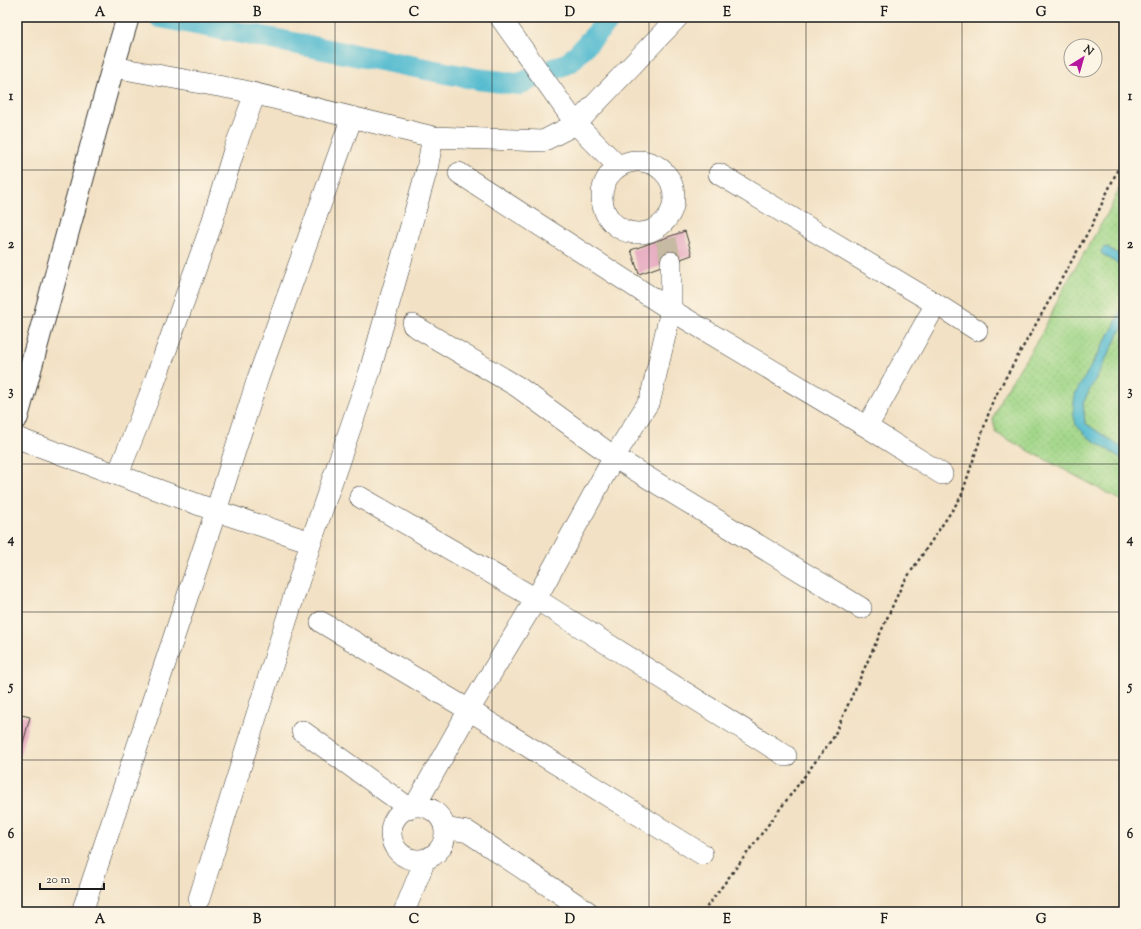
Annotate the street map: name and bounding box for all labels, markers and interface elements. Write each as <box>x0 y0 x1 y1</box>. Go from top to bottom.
text: A <box>95 4 106 22</box>
text: B <box>253 4 262 22</box>
text: C <box>409 4 419 22</box>
text: D <box>565 4 575 22</box>
text: E <box>723 4 731 22</box>
text: F <box>880 4 888 22</box>
text: G <box>1036 4 1047 22</box>
north arrow <box>1063 38 1103 78</box>
text: N <box>1079 41 1097 60</box>
text: 1 <box>9 88 14 106</box>
text: 1 <box>1128 88 1133 106</box>
text: 2 <box>8 236 15 254</box>
text: 2 <box>1127 236 1134 254</box>
text: 3 <box>8 383 14 401</box>
text: 3 <box>1127 383 1133 401</box>
text: 4 <box>7 531 15 549</box>
text: 4 <box>1126 531 1134 549</box>
text: 5 <box>8 678 14 696</box>
text: 5 <box>1127 678 1133 696</box>
text: 6 <box>8 826 15 844</box>
text: 6 <box>1127 826 1134 844</box>
scale bar <box>40 865 104 891</box>
text: 20 m <box>46 871 71 889</box>
text: A <box>95 911 106 929</box>
text: B <box>253 911 262 929</box>
text: C <box>409 911 419 929</box>
text: D <box>565 911 575 929</box>
text: E <box>723 911 731 929</box>
text: F <box>880 911 888 929</box>
text: G <box>1036 911 1047 929</box>

